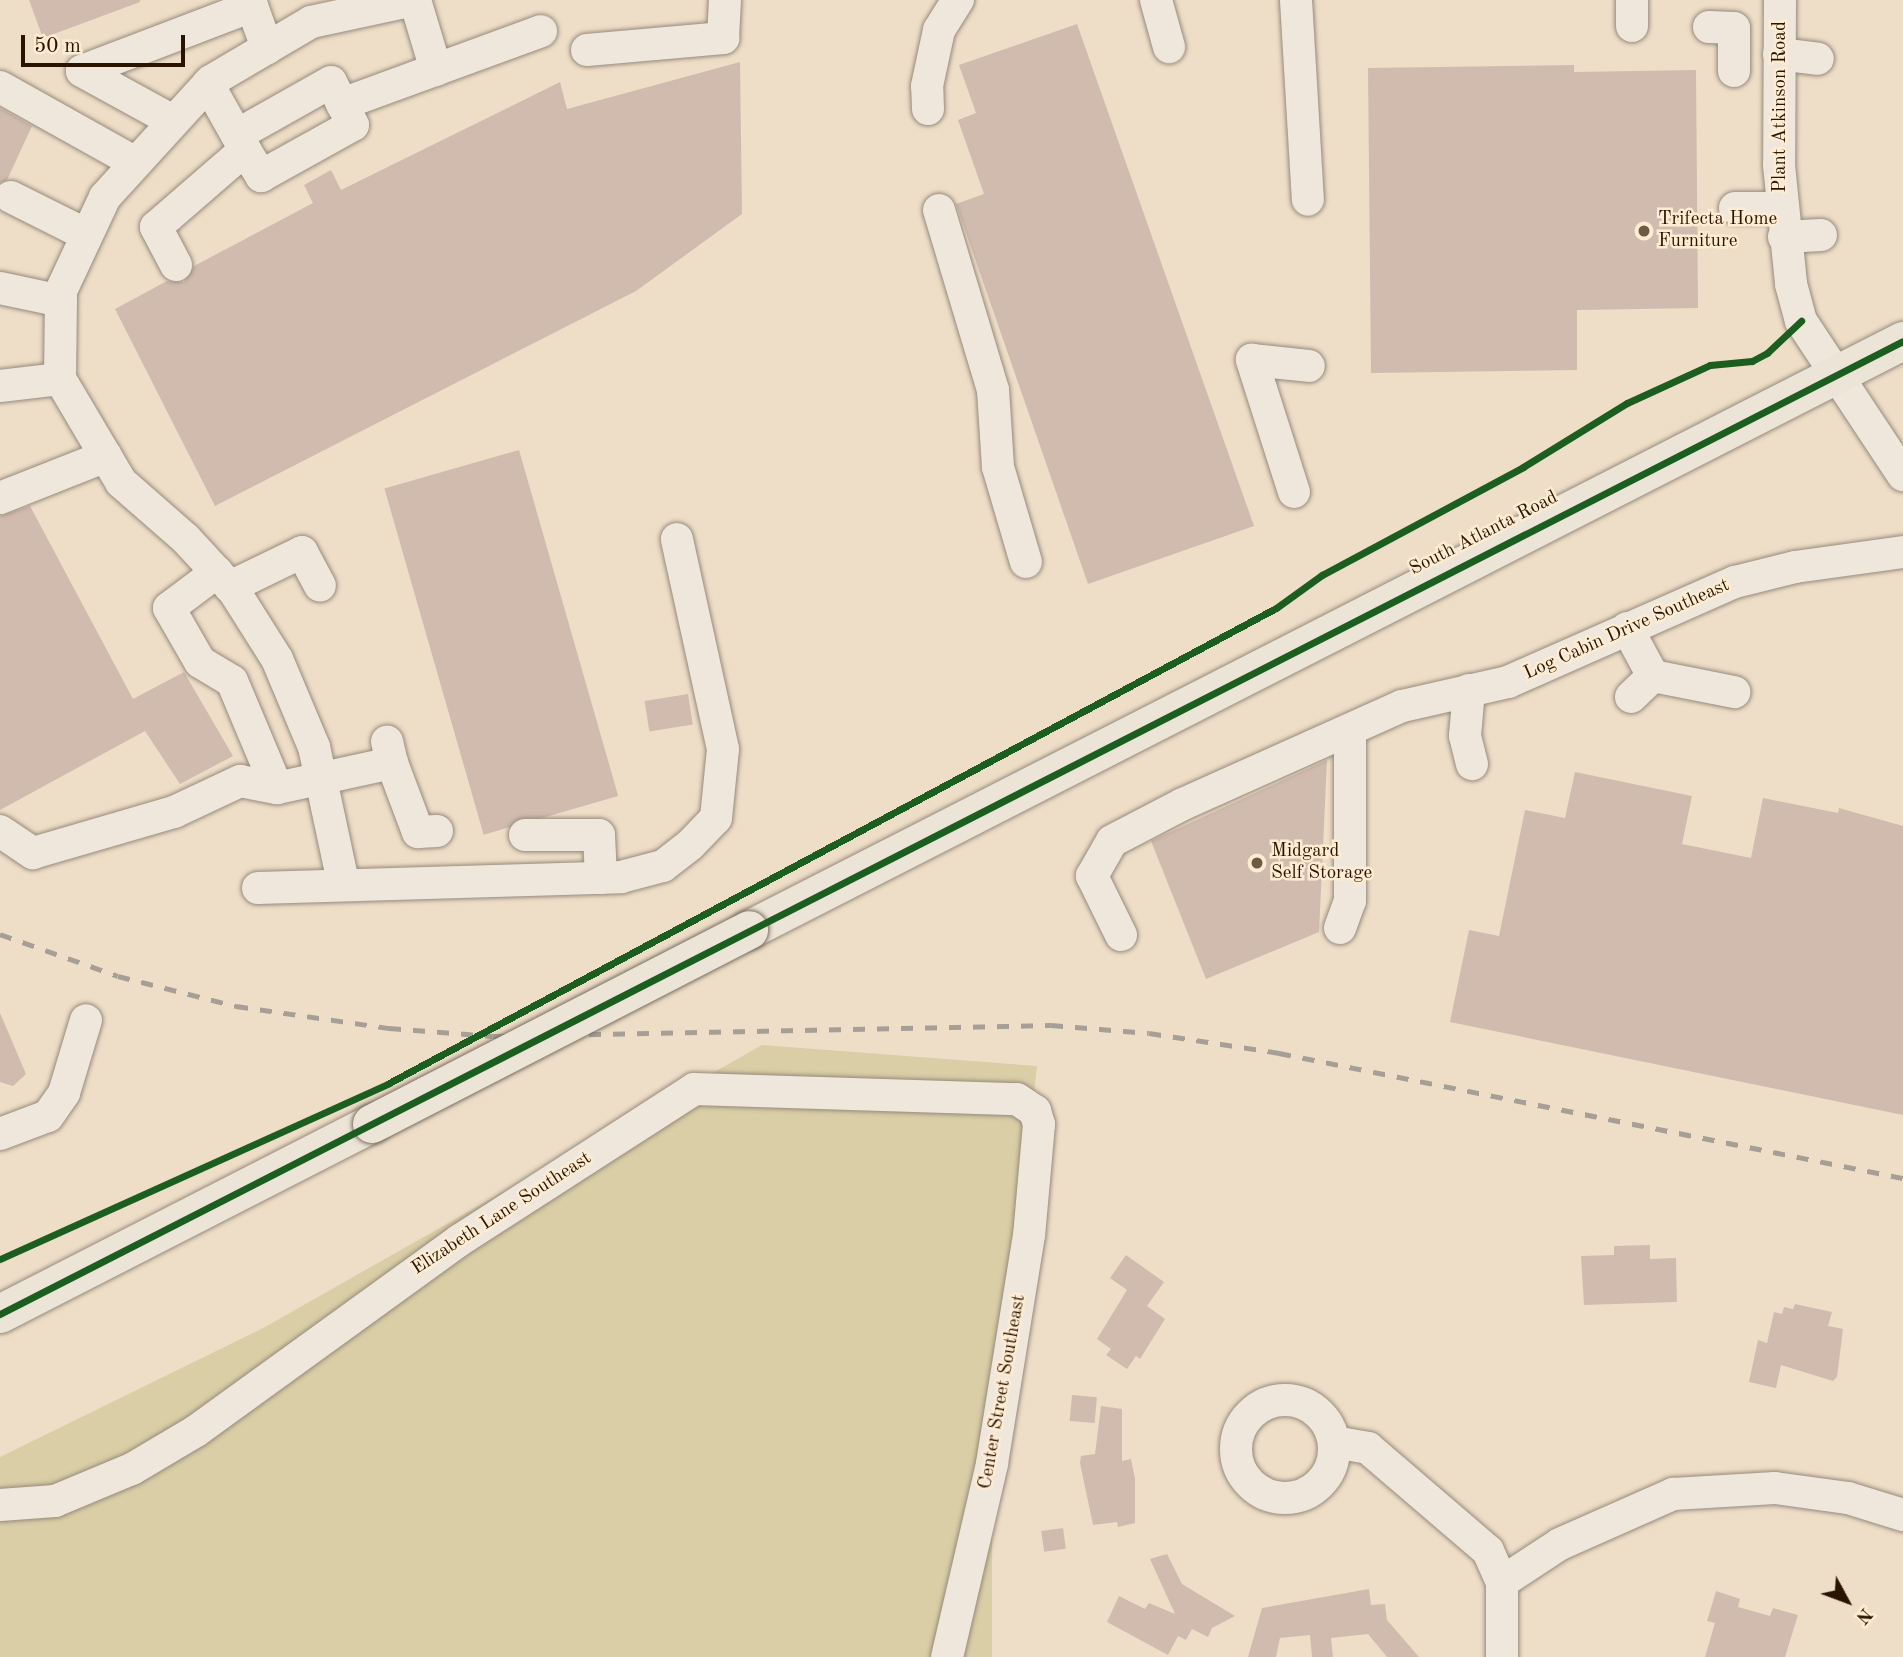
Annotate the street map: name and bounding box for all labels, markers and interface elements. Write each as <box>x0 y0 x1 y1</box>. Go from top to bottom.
scale bar <box>24 21 189 65</box>
street label: Plant Atkinson Road <box>1770 21 1792 193</box>
text: 50 m <box>34 36 81 57</box>
place label: Trifecta Home Furniture <box>1658 209 1777 253</box>
marker: Trifecta Home Furniture <box>1636 223 1652 239</box>
street label: South Atlanta Road <box>1406 487 1562 581</box>
street label: Log Cabin Drive Southeast <box>1521 574 1733 686</box>
place label: Midgard Self Storage <box>1271 841 1372 885</box>
marker: Midgard Self Storage <box>1249 855 1265 871</box>
street label: Elizabeth Lane Southeast <box>408 1147 596 1281</box>
street label: Center Street Southeast <box>975 1293 1031 1491</box>
north arrow <box>1812 1566 1882 1636</box>
text: N <box>1851 1603 1875 1627</box>

